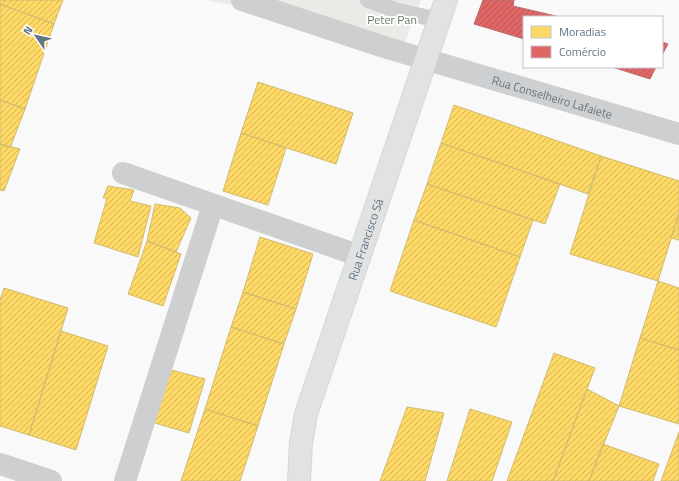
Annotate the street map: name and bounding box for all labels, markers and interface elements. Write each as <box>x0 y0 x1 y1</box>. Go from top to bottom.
park label: Peter Pan <box>367 10 417 29</box>
north arrow <box>16 16 56 56</box>
legend <box>523 16 663 68</box>
text: Moradias <box>559 22 607 41</box>
text: N <box>19 23 36 38</box>
text: Comércio <box>559 42 606 61</box>
street label: Rua Conselheiro Lafaiete <box>490 70 615 123</box>
street label: Rua Francisco Sá <box>342 196 388 283</box>

